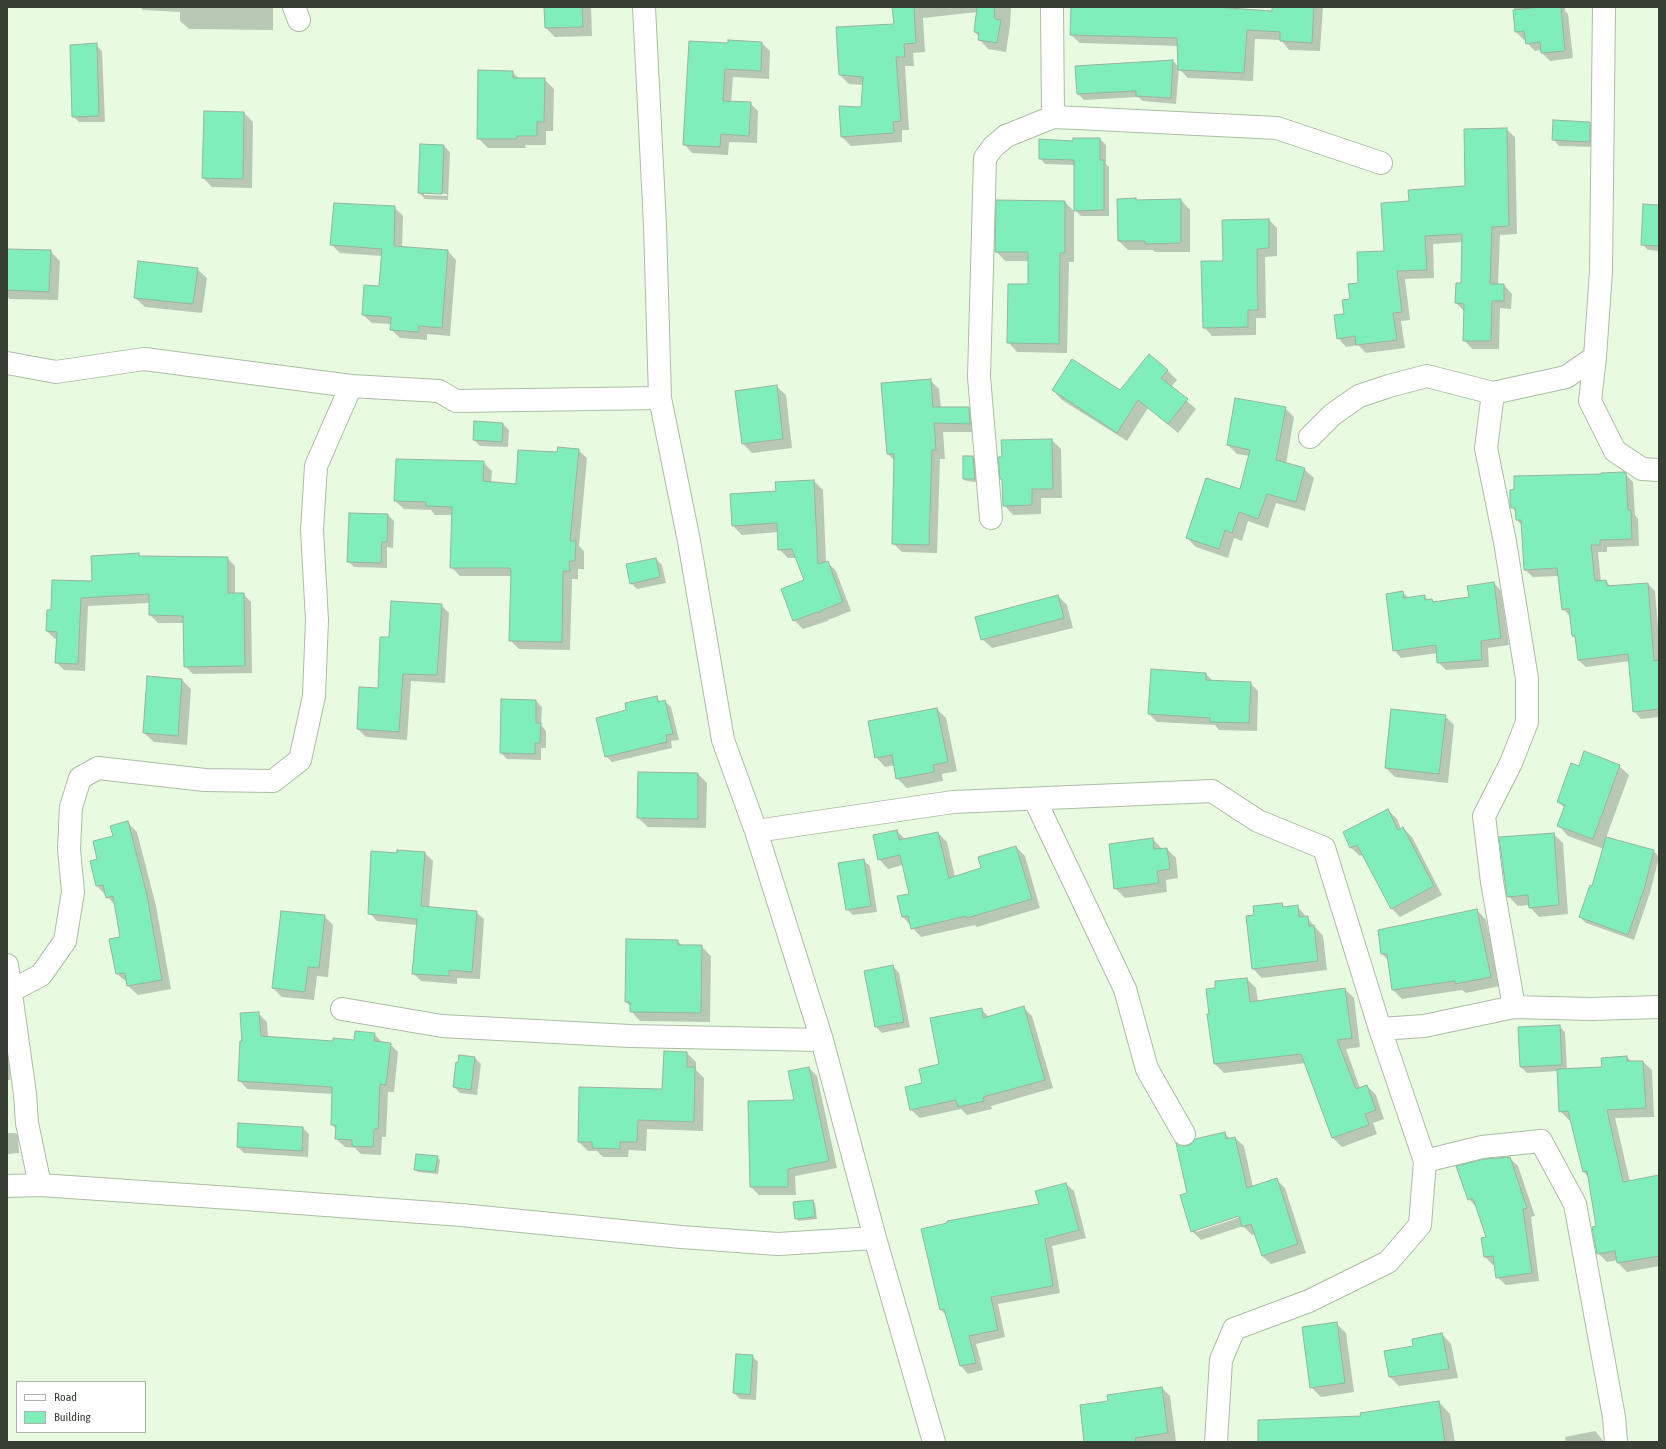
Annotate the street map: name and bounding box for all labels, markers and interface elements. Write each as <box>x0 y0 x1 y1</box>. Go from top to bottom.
legend <box>16 1381 146 1433</box>
text: Road <box>54 1390 77 1404</box>
text: Building <box>54 1410 91 1424</box>

